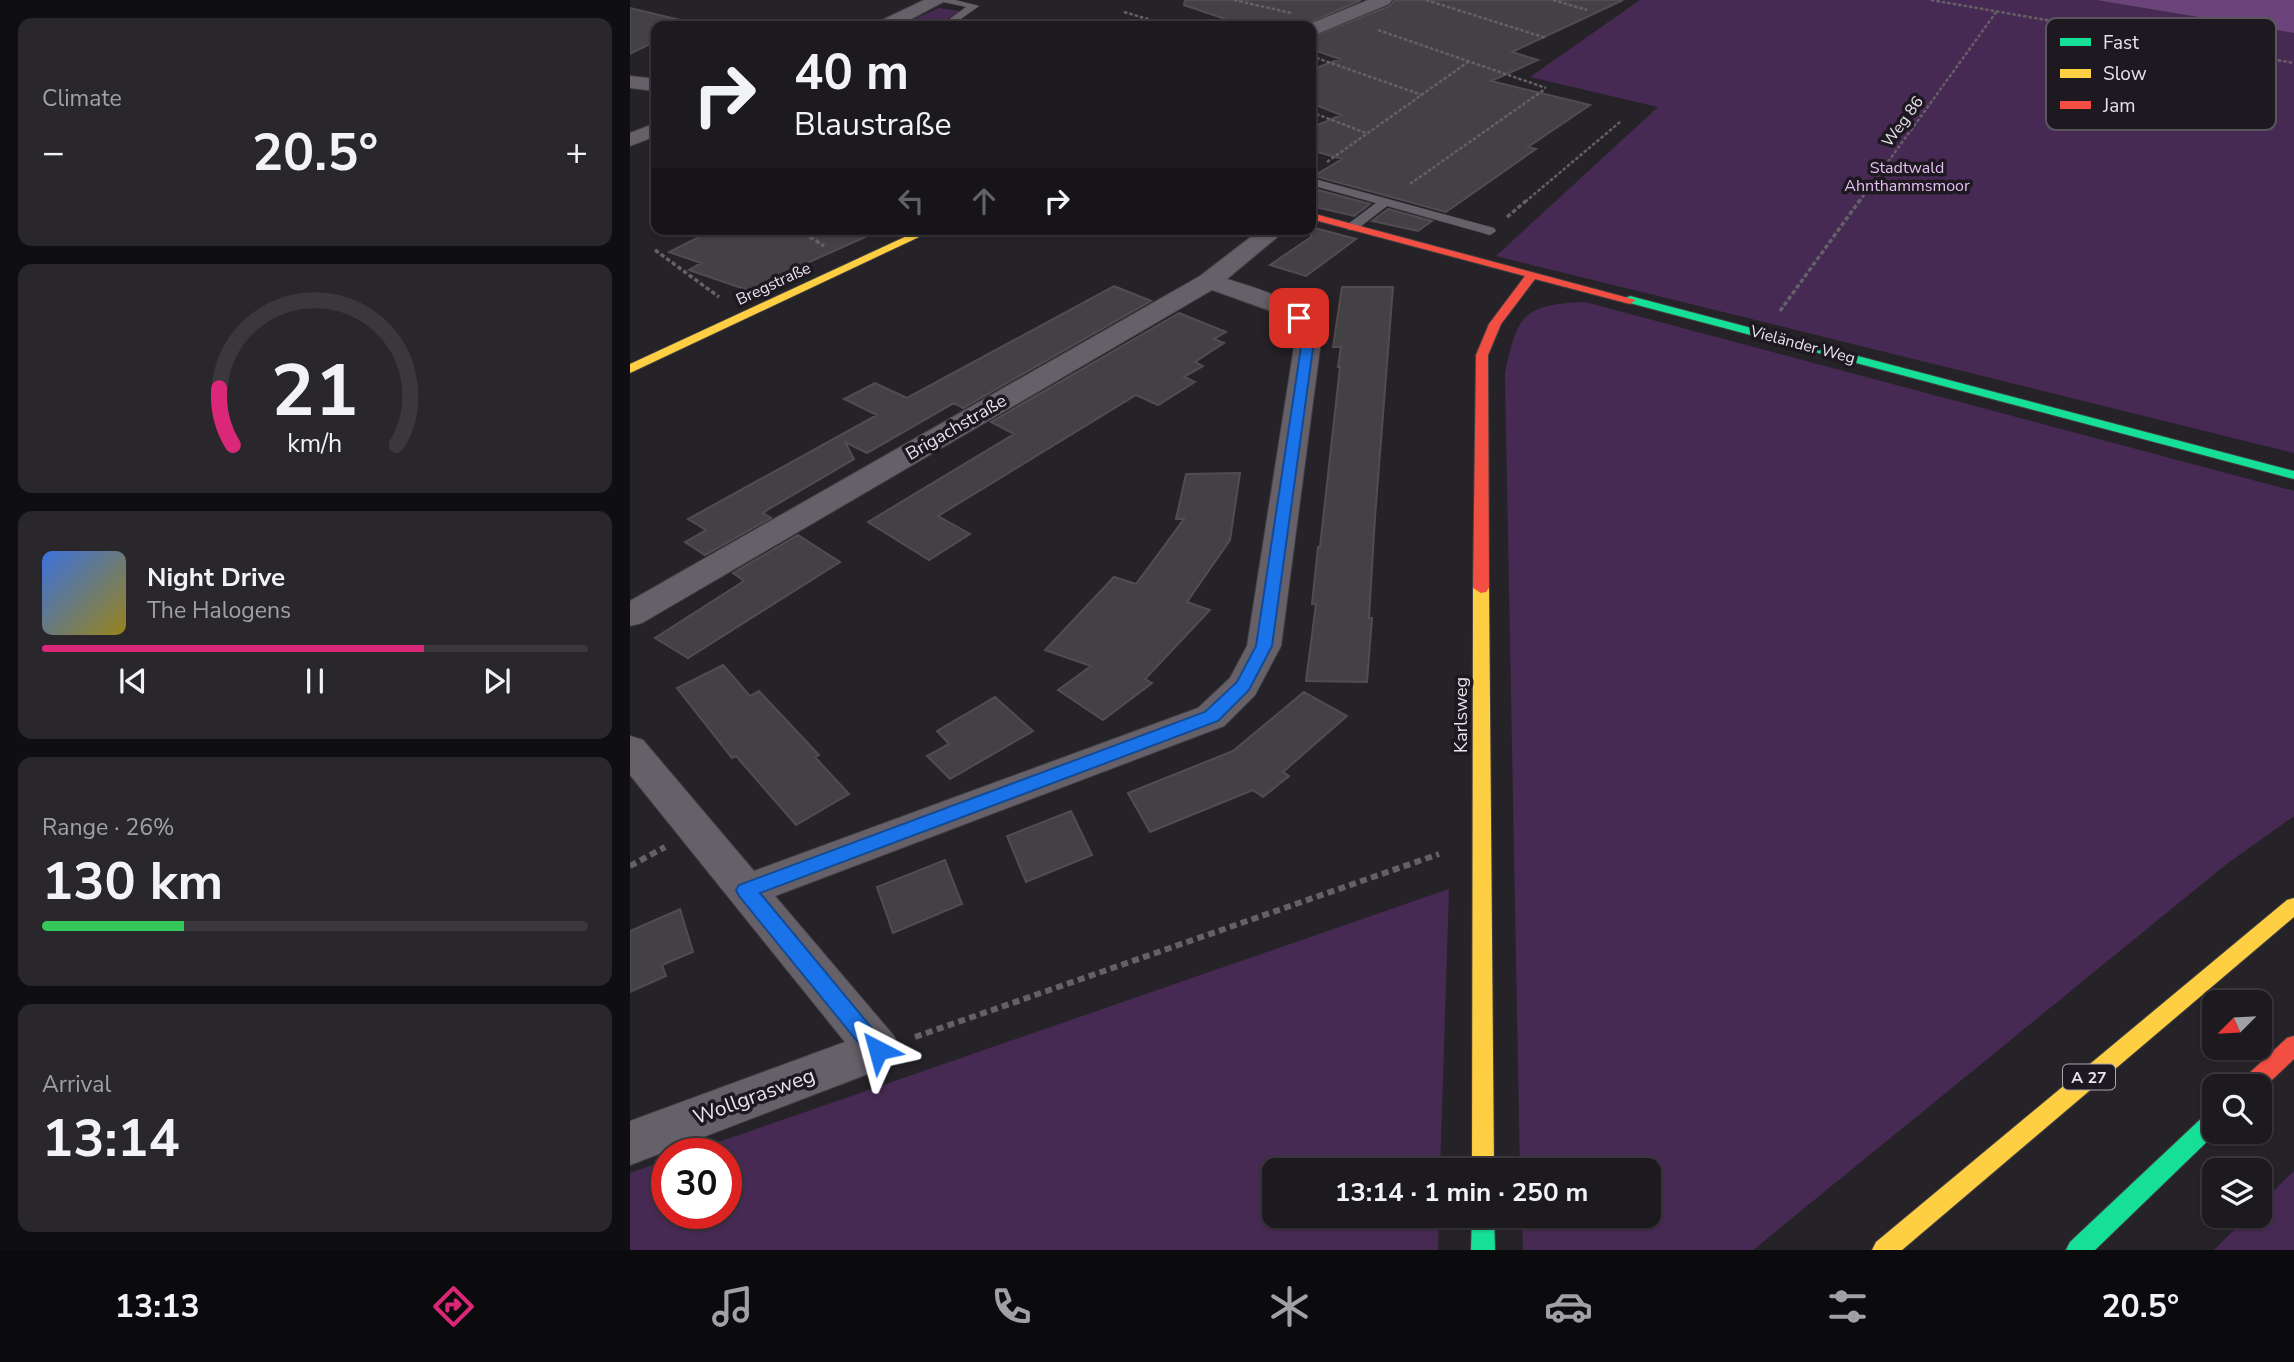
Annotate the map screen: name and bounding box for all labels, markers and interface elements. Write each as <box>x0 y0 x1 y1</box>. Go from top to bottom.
legend <box>2046 18 2276 130</box>
text: Fast <box>2103 30 2139 56</box>
text: 40 m <box>794 39 909 106</box>
icon: right <box>679 49 770 140</box>
text: Slow <box>2103 61 2147 87</box>
text: Climate <box>42 83 122 114</box>
street label: Weg 86 <box>1877 92 1929 151</box>
text: Jam <box>2102 93 2136 119</box>
text: Blaustraße <box>794 103 951 146</box>
text: 20.5° <box>252 117 378 188</box>
text: − <box>42 127 65 178</box>
text: + <box>565 127 588 178</box>
park label: Stadtwald Ahnthammsmoor <box>1844 157 1970 197</box>
icon: left <box>892 182 930 220</box>
icon: ahead <box>965 182 1003 220</box>
icon: right <box>1038 182 1076 220</box>
street label: Bregstraße <box>733 257 814 311</box>
pin <box>1269 288 1329 348</box>
icon: arrive <box>1280 299 1318 337</box>
street label: Vieländer Weg <box>1747 320 1858 370</box>
text: 21 <box>271 341 359 441</box>
street label: Brigachstraße <box>901 388 1011 466</box>
text: km/h <box>287 426 343 460</box>
text: Night Drive <box>147 560 285 595</box>
text: The Halogens <box>147 595 291 626</box>
icon: previous <box>114 662 152 700</box>
icon: pause <box>296 662 334 700</box>
icon: next <box>478 662 516 700</box>
street label: Karlsweg <box>1449 677 1473 753</box>
text: Range · 26% <box>42 812 174 843</box>
text: 130 km <box>42 846 223 917</box>
north arrow <box>2202 990 2272 1060</box>
map controls <box>2202 990 2272 1228</box>
position arrow <box>841 1013 915 1087</box>
street label: Wollgrasweg <box>689 1061 819 1131</box>
road number: A 27 <box>2063 1064 2115 1090</box>
text: Arrival <box>42 1069 111 1100</box>
button: search <box>2202 1074 2272 1144</box>
text: 13:14 <box>42 1103 180 1174</box>
speed limit sign: 30 <box>651 1138 742 1229</box>
button: layers <box>2202 1158 2272 1228</box>
text: 13:14 · 1 min · 250 m <box>1335 1175 1588 1210</box>
icon: directions <box>429 1282 478 1331</box>
icon: music <box>708 1282 757 1331</box>
icon: phone <box>987 1282 1036 1331</box>
icon: climate <box>1265 1282 1314 1331</box>
icon: car <box>1544 1282 1593 1331</box>
icon: filters <box>1823 1282 1872 1331</box>
text: 13:13 <box>115 1285 200 1328</box>
text: 20.5° <box>2101 1285 2179 1328</box>

